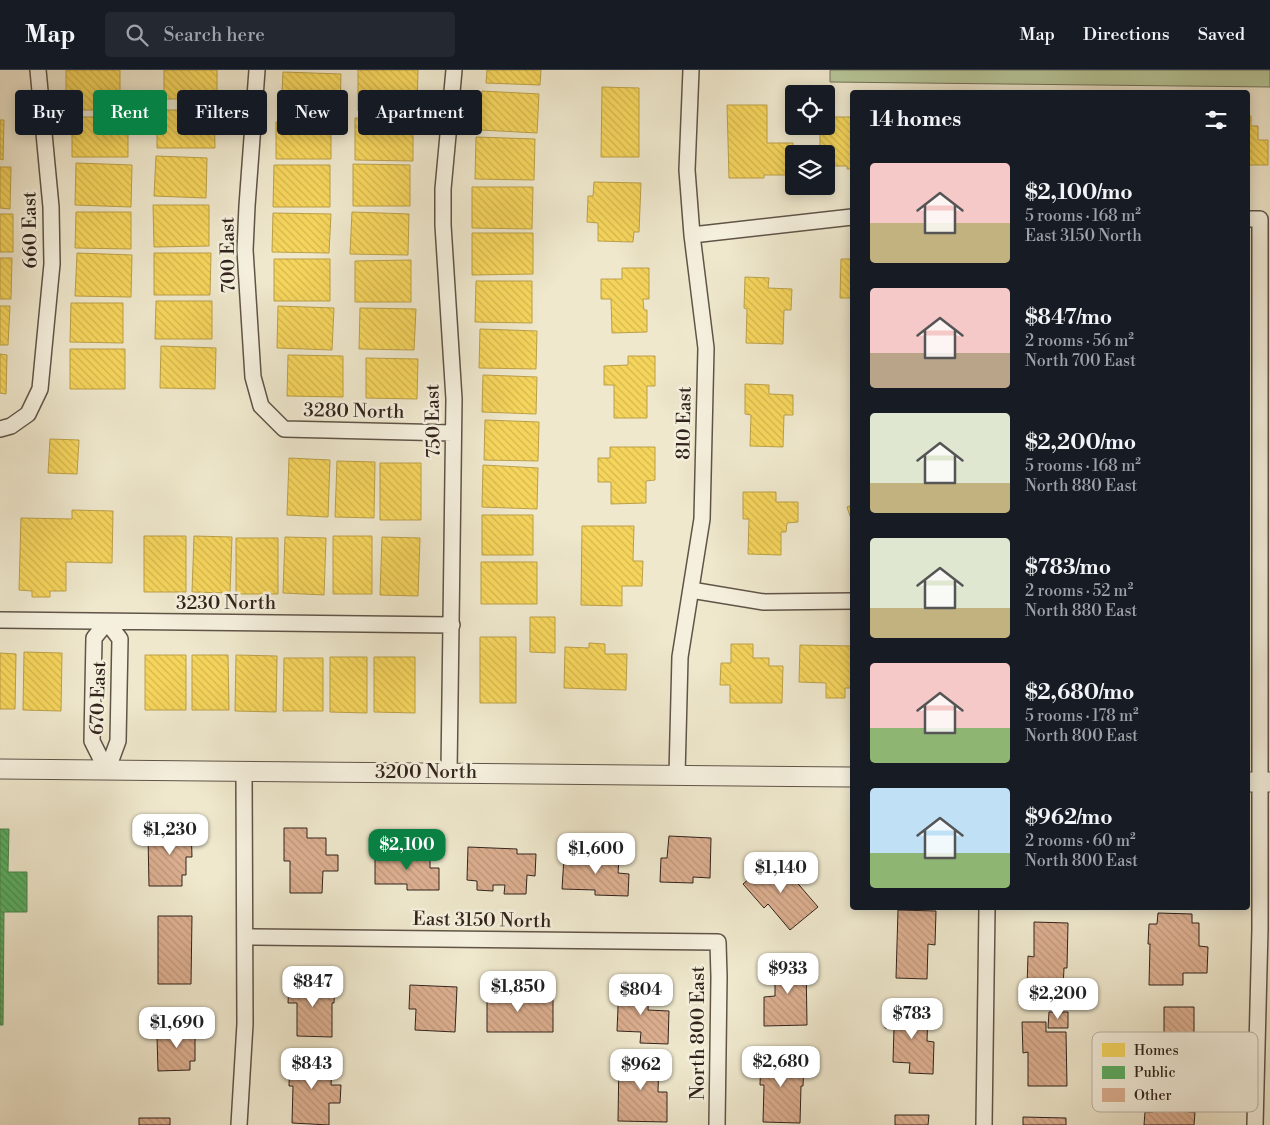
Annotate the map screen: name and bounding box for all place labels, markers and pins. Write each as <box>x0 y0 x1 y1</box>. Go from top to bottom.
pin: $1,230 <box>129 814 211 856</box>
pin: $2,100 <box>366 828 448 871</box>
pin: $1,600 <box>555 832 637 875</box>
pin: $1,140 <box>740 852 822 894</box>
pin: $933 <box>758 952 818 995</box>
pin: $847 <box>283 966 343 1008</box>
pin: $1,850 <box>477 970 559 1013</box>
pin: $804 <box>611 974 671 1016</box>
pin: $2,200 <box>1017 978 1099 1020</box>
pin: $783 <box>882 998 942 1040</box>
pin: $1,690 <box>136 1006 218 1049</box>
pin: $2,680 <box>740 1046 822 1088</box>
pin: $843 <box>282 1048 342 1090</box>
pin: $962 <box>611 1048 671 1091</box>

